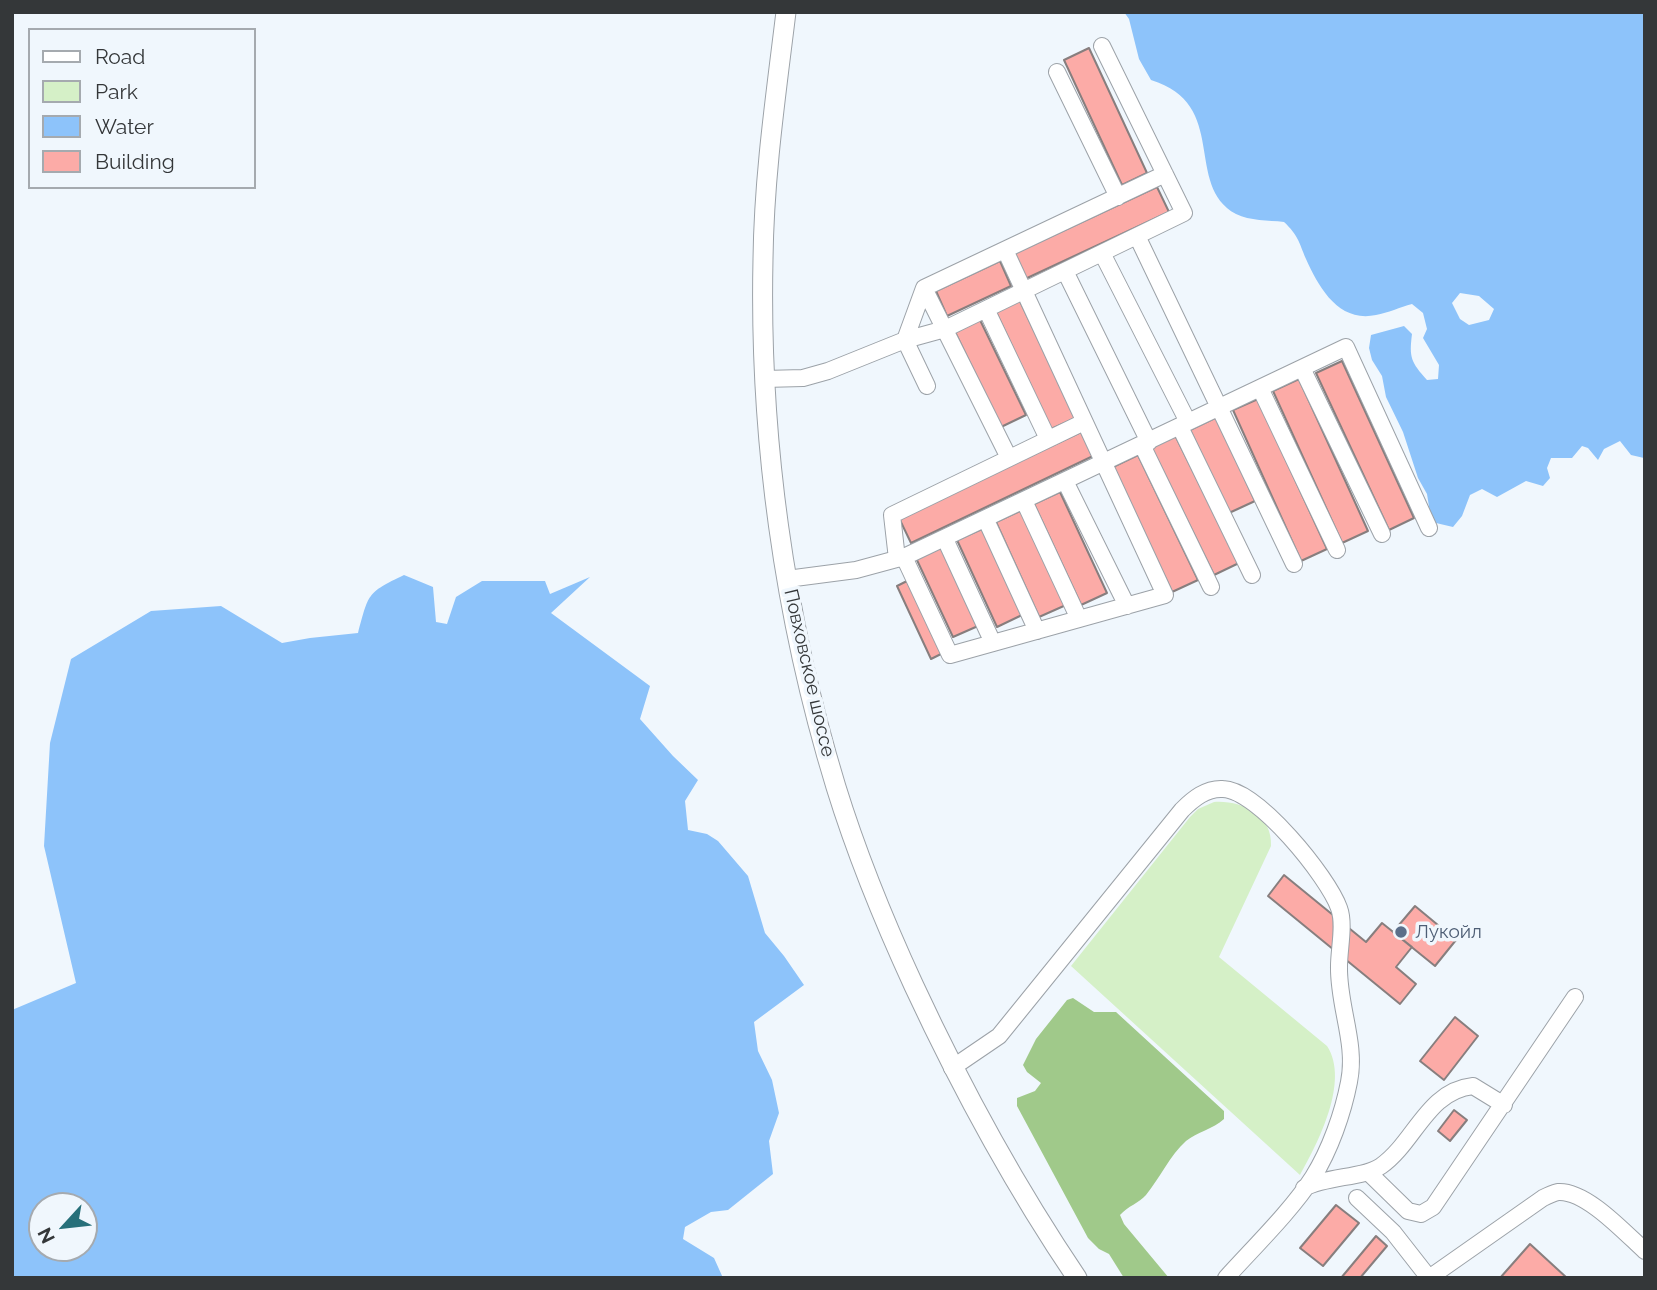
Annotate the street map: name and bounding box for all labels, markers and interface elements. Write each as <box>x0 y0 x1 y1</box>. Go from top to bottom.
legend <box>28 28 256 189</box>
text: Road <box>95 44 145 69</box>
text: Park <box>95 79 138 104</box>
text: Water <box>95 114 154 139</box>
text: Building <box>95 149 175 174</box>
street label: Повховское шоссе <box>779 587 839 759</box>
place label: Лукойл <box>1415 921 1482 943</box>
marker: Лукойл <box>1393 924 1409 940</box>
north arrow <box>28 1192 98 1262</box>
text: N <box>33 1224 59 1247</box>

